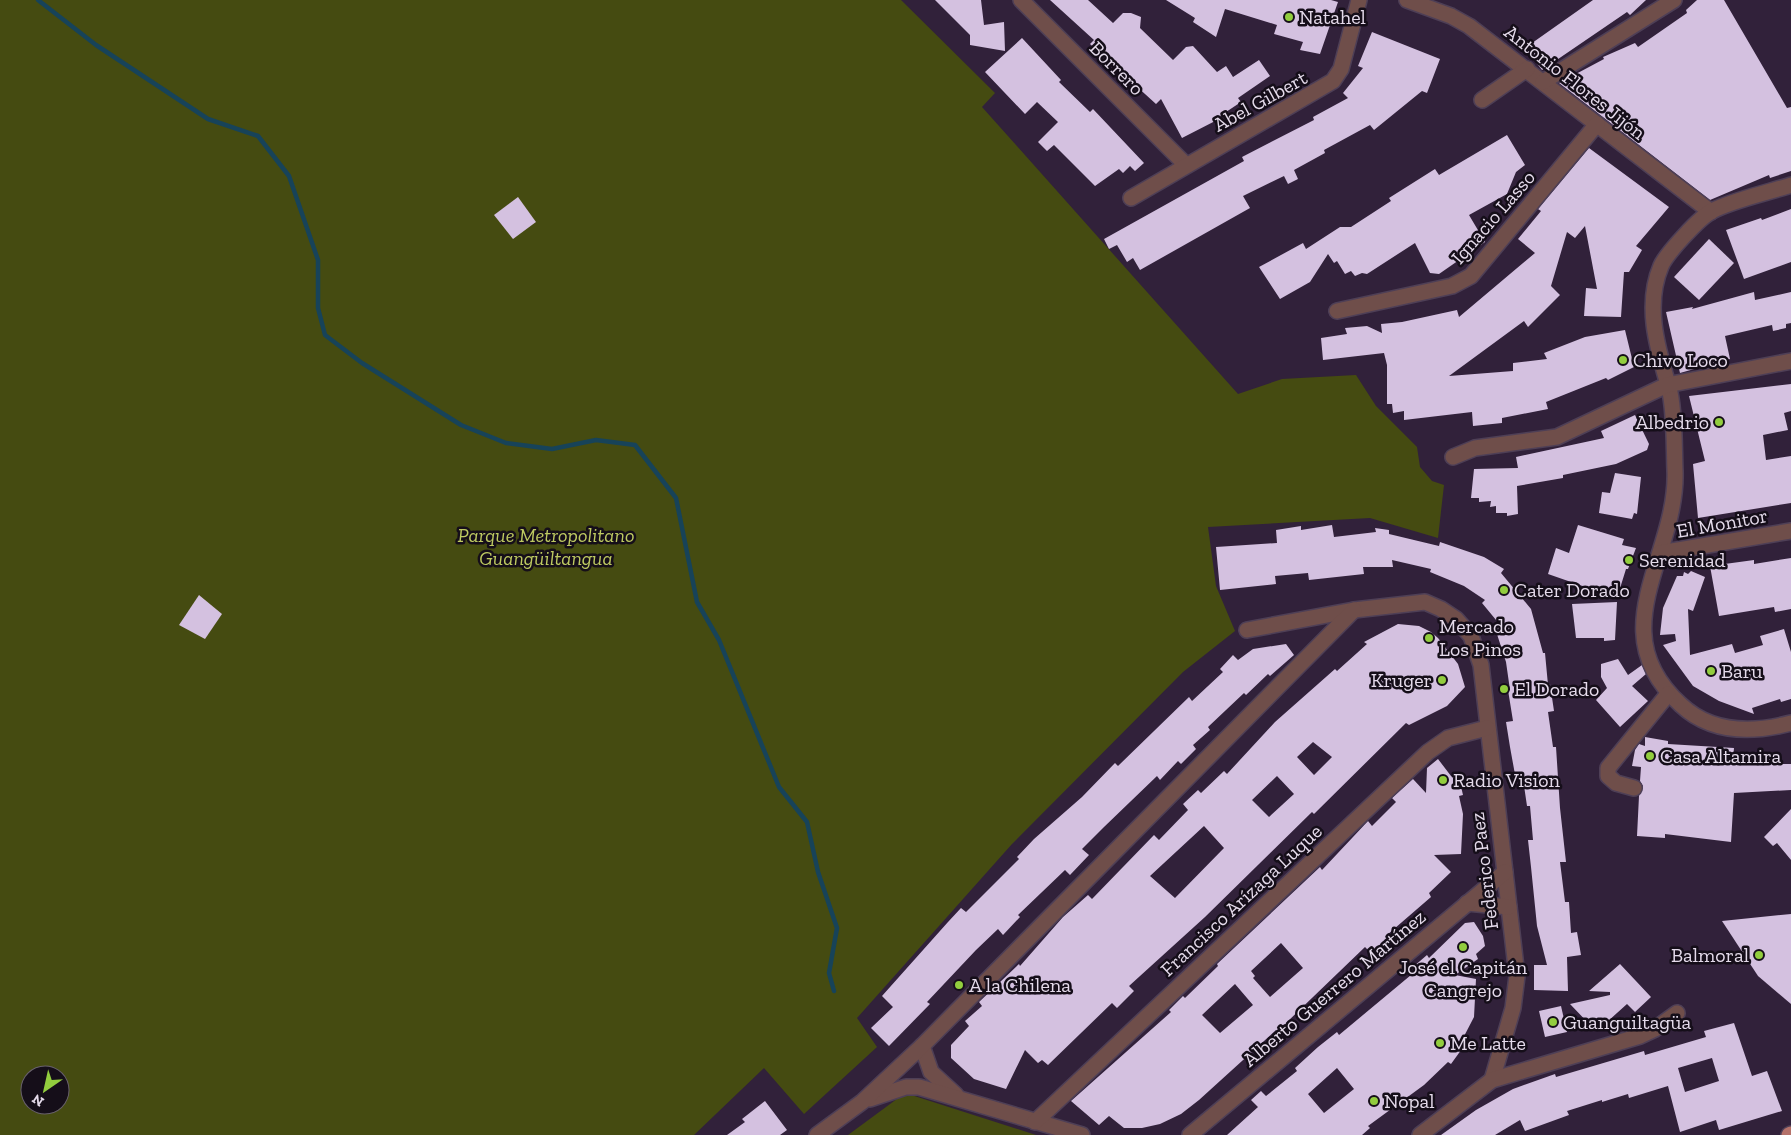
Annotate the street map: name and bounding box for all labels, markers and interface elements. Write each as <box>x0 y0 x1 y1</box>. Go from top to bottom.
place label: Natahel <box>1299 5 1366 29</box>
marker: Natahel <box>1283 11 1295 23</box>
street label: Antonio Flores Jijón <box>1500 19 1651 145</box>
street label: Borrero <box>1085 36 1149 100</box>
street label: Abel Gilbert <box>1209 65 1312 137</box>
street label: Ignacio Lasso <box>1446 165 1540 269</box>
place label: Chivo Loco <box>1633 348 1728 372</box>
marker: Chivo Loco <box>1617 354 1629 366</box>
place label: Albedrio <box>1635 410 1709 434</box>
marker: Albedrio <box>1713 416 1725 428</box>
street label: El Monitor <box>1675 503 1769 543</box>
park label: Parque Metropolitano Guangüiltangua <box>458 523 634 570</box>
place label: Serenidad <box>1639 548 1726 572</box>
marker: Serenidad <box>1623 554 1635 566</box>
place label: Cater Dorado <box>1514 578 1630 602</box>
marker: Cater Dorado <box>1498 584 1510 596</box>
place label: Mercado Los Pinos <box>1439 614 1521 661</box>
marker: Mercado Los Pinos <box>1423 632 1435 644</box>
place label: Baru <box>1721 659 1762 683</box>
marker: Baru <box>1705 665 1717 677</box>
place label: Kruger <box>1371 668 1432 692</box>
marker: Kruger <box>1436 674 1448 686</box>
place label: El Dorado <box>1514 677 1599 701</box>
marker: El Dorado <box>1498 683 1510 695</box>
place label: Casa Altamira <box>1660 744 1782 768</box>
marker: Casa Altamira <box>1644 750 1656 762</box>
place label: Radio Vision <box>1453 768 1560 792</box>
marker: Radio Vision <box>1437 774 1449 786</box>
street label: Federico Paez <box>1465 811 1503 931</box>
street label: Francisco Arízaga Luque <box>1155 819 1327 981</box>
street label: Alberto Guerrero Martínez <box>1238 904 1430 1072</box>
marker: José el Capitán Cangrejo <box>1457 941 1469 953</box>
place label: Balmoral <box>1671 943 1749 967</box>
marker: Balmoral <box>1753 949 1765 961</box>
place label: José el Capitán Cangrejo <box>1399 955 1528 1002</box>
place label: A la Chilena <box>969 973 1071 997</box>
marker: A la Chilena <box>953 979 965 991</box>
place label: Guanguiltagüa <box>1563 1010 1692 1034</box>
marker: Guanguiltagüa <box>1547 1016 1559 1028</box>
place label: Me Latte <box>1450 1031 1526 1055</box>
marker: Me Latte <box>1434 1037 1446 1049</box>
north arrow <box>20 1065 70 1115</box>
place label: Nopal <box>1384 1089 1435 1113</box>
text: N <box>29 1090 47 1110</box>
marker: Nopal <box>1368 1095 1380 1107</box>

